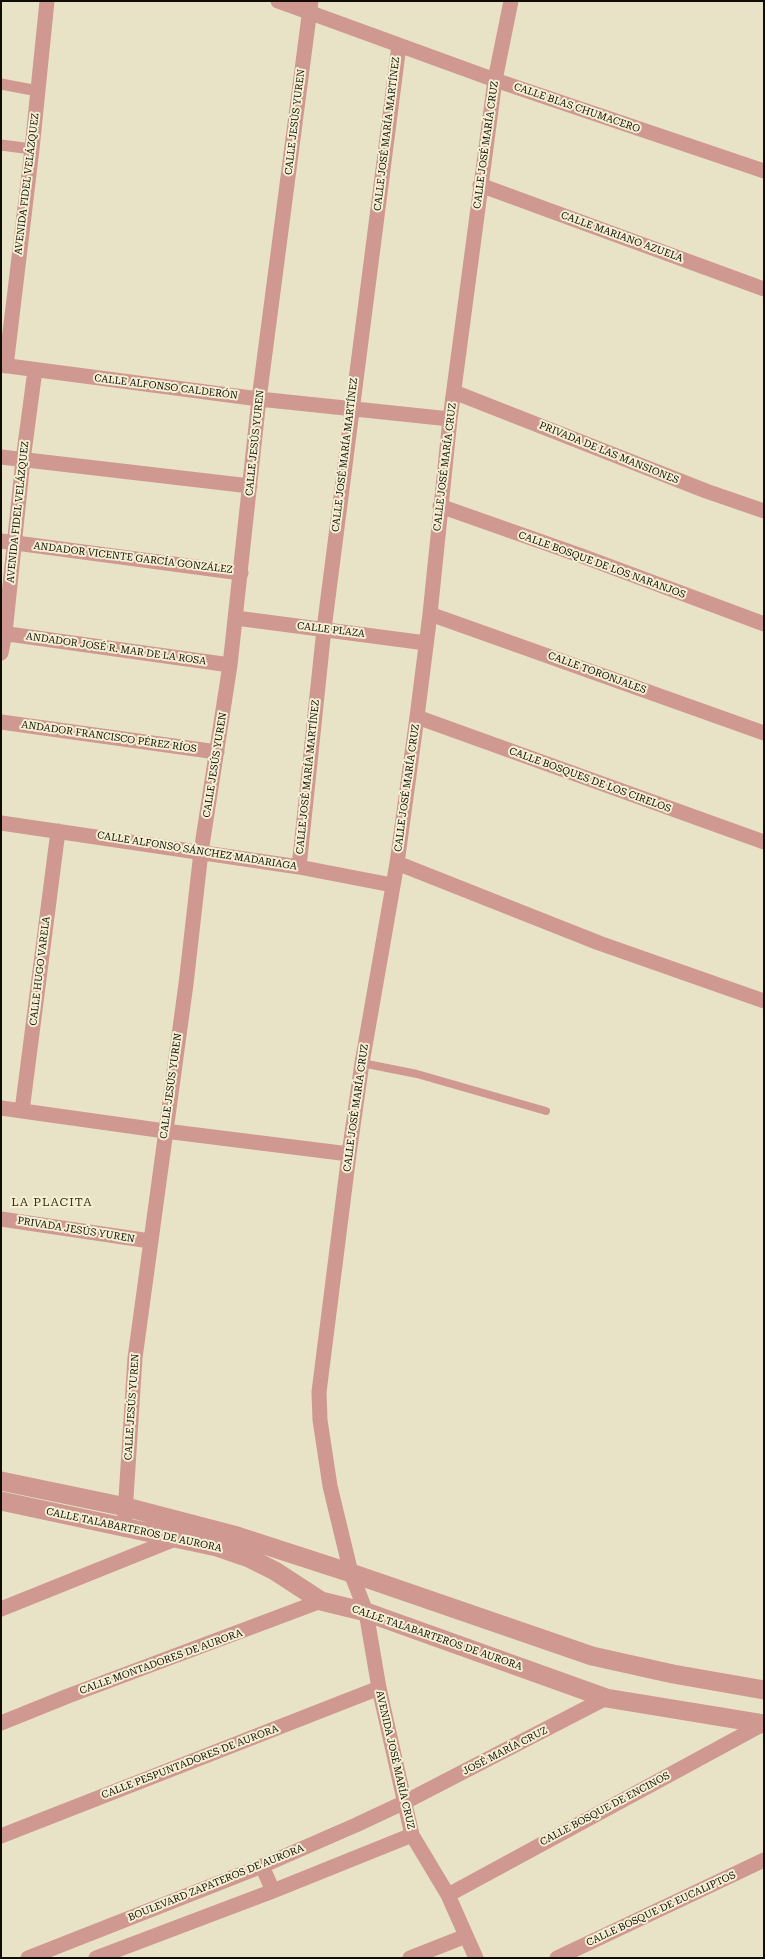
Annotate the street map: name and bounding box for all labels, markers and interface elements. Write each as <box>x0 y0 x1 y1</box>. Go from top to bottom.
street label: CALLE JOSÉ MARÍA MARTÍNEZ <box>372 56 402 212</box>
street label: CALLE JESÚS YUREN <box>283 68 307 176</box>
street label: CALLE JOSÉ MARÍA CRUZ <box>471 80 501 210</box>
street label: CALLE BLAS CHUMACERO <box>512 81 642 135</box>
street label: AVENIDA FIDEL VELÁZQUEZ <box>12 113 42 255</box>
street label: CALLE MARIANO AZUELA <box>559 209 685 265</box>
street label: CALLE ALFONSO CALDERÓN <box>94 372 238 402</box>
street label: CALLE JOSÉ MARÍA MARTÍNEZ <box>330 377 360 533</box>
street label: CALLE JESÚS YUREN <box>243 389 267 497</box>
street label: CALLE JOSÉ MARÍA CRUZ <box>431 402 459 532</box>
street label: PRIVADA DE LAS MANSIONES <box>537 419 681 487</box>
street label: AVENIDA FIDEL VELÁZQUEZ <box>5 441 31 583</box>
street label: CALLE BOSQUE DE LOS NARANJOS <box>517 529 687 601</box>
street label: ANDADOR VICENTE GARCÍA GONZÁLEZ <box>33 540 233 576</box>
street label: CALLE PLAZA <box>296 620 366 640</box>
street label: ANDADOR JOSÉ R. MAR DE LA ROSA <box>25 630 207 668</box>
street label: CALLE TORONJALES <box>546 650 648 696</box>
street label: CALLE JOSÉ MARÍA MARTÍNEZ <box>294 699 322 855</box>
street label: CALLE JESÚS YUREN <box>201 711 229 819</box>
street label: ANDADOR FRANCISCO PÉREZ RÍOS <box>21 719 197 755</box>
street label: CALLE JOSÉ MARÍA CRUZ <box>392 723 422 853</box>
street label: CALLE BOSQUES DE LOS CIRELOS <box>507 745 673 815</box>
street label: CALLE ALFONSO SÁNCHEZ MADARIAGA <box>96 829 298 873</box>
street label: CALLE HUGO VARELA <box>27 916 53 1026</box>
street label: CALLE JESÚS YUREN <box>158 1032 184 1140</box>
street label: CALLE JOSÉ MARÍA CRUZ <box>341 1043 371 1173</box>
district label: LA PLACITA <box>11 1195 93 1209</box>
street label: PRIVADA JESÚS YUREN <box>16 1215 136 1245</box>
street label: CALLE JESÚS YUREN <box>122 1353 142 1461</box>
street label: CALLE TALABARTEROS DE AURORA <box>45 1505 223 1555</box>
street label: CALLE TALABARTEROS DE AURORA <box>350 1603 524 1673</box>
street label: CALLE MONTADORES DE AURORA <box>78 1627 244 1697</box>
street label: AVENIDA JOSÉ MARÍA CRUZ <box>373 1689 417 1831</box>
street label: CALLE PESPUNTADORES DE AURORA <box>100 1723 280 1801</box>
street label: JOSÉ MARÍA CRUZ <box>461 1724 549 1778</box>
street label: CALLE BOSQUE DE ENCINOS <box>538 1770 672 1848</box>
street label: BOULEVARD ZAPATEROS DE AURORA <box>126 1842 306 1924</box>
street label: CALLE BOSQUE DE EUCALIPTOS <box>584 1869 738 1949</box>

